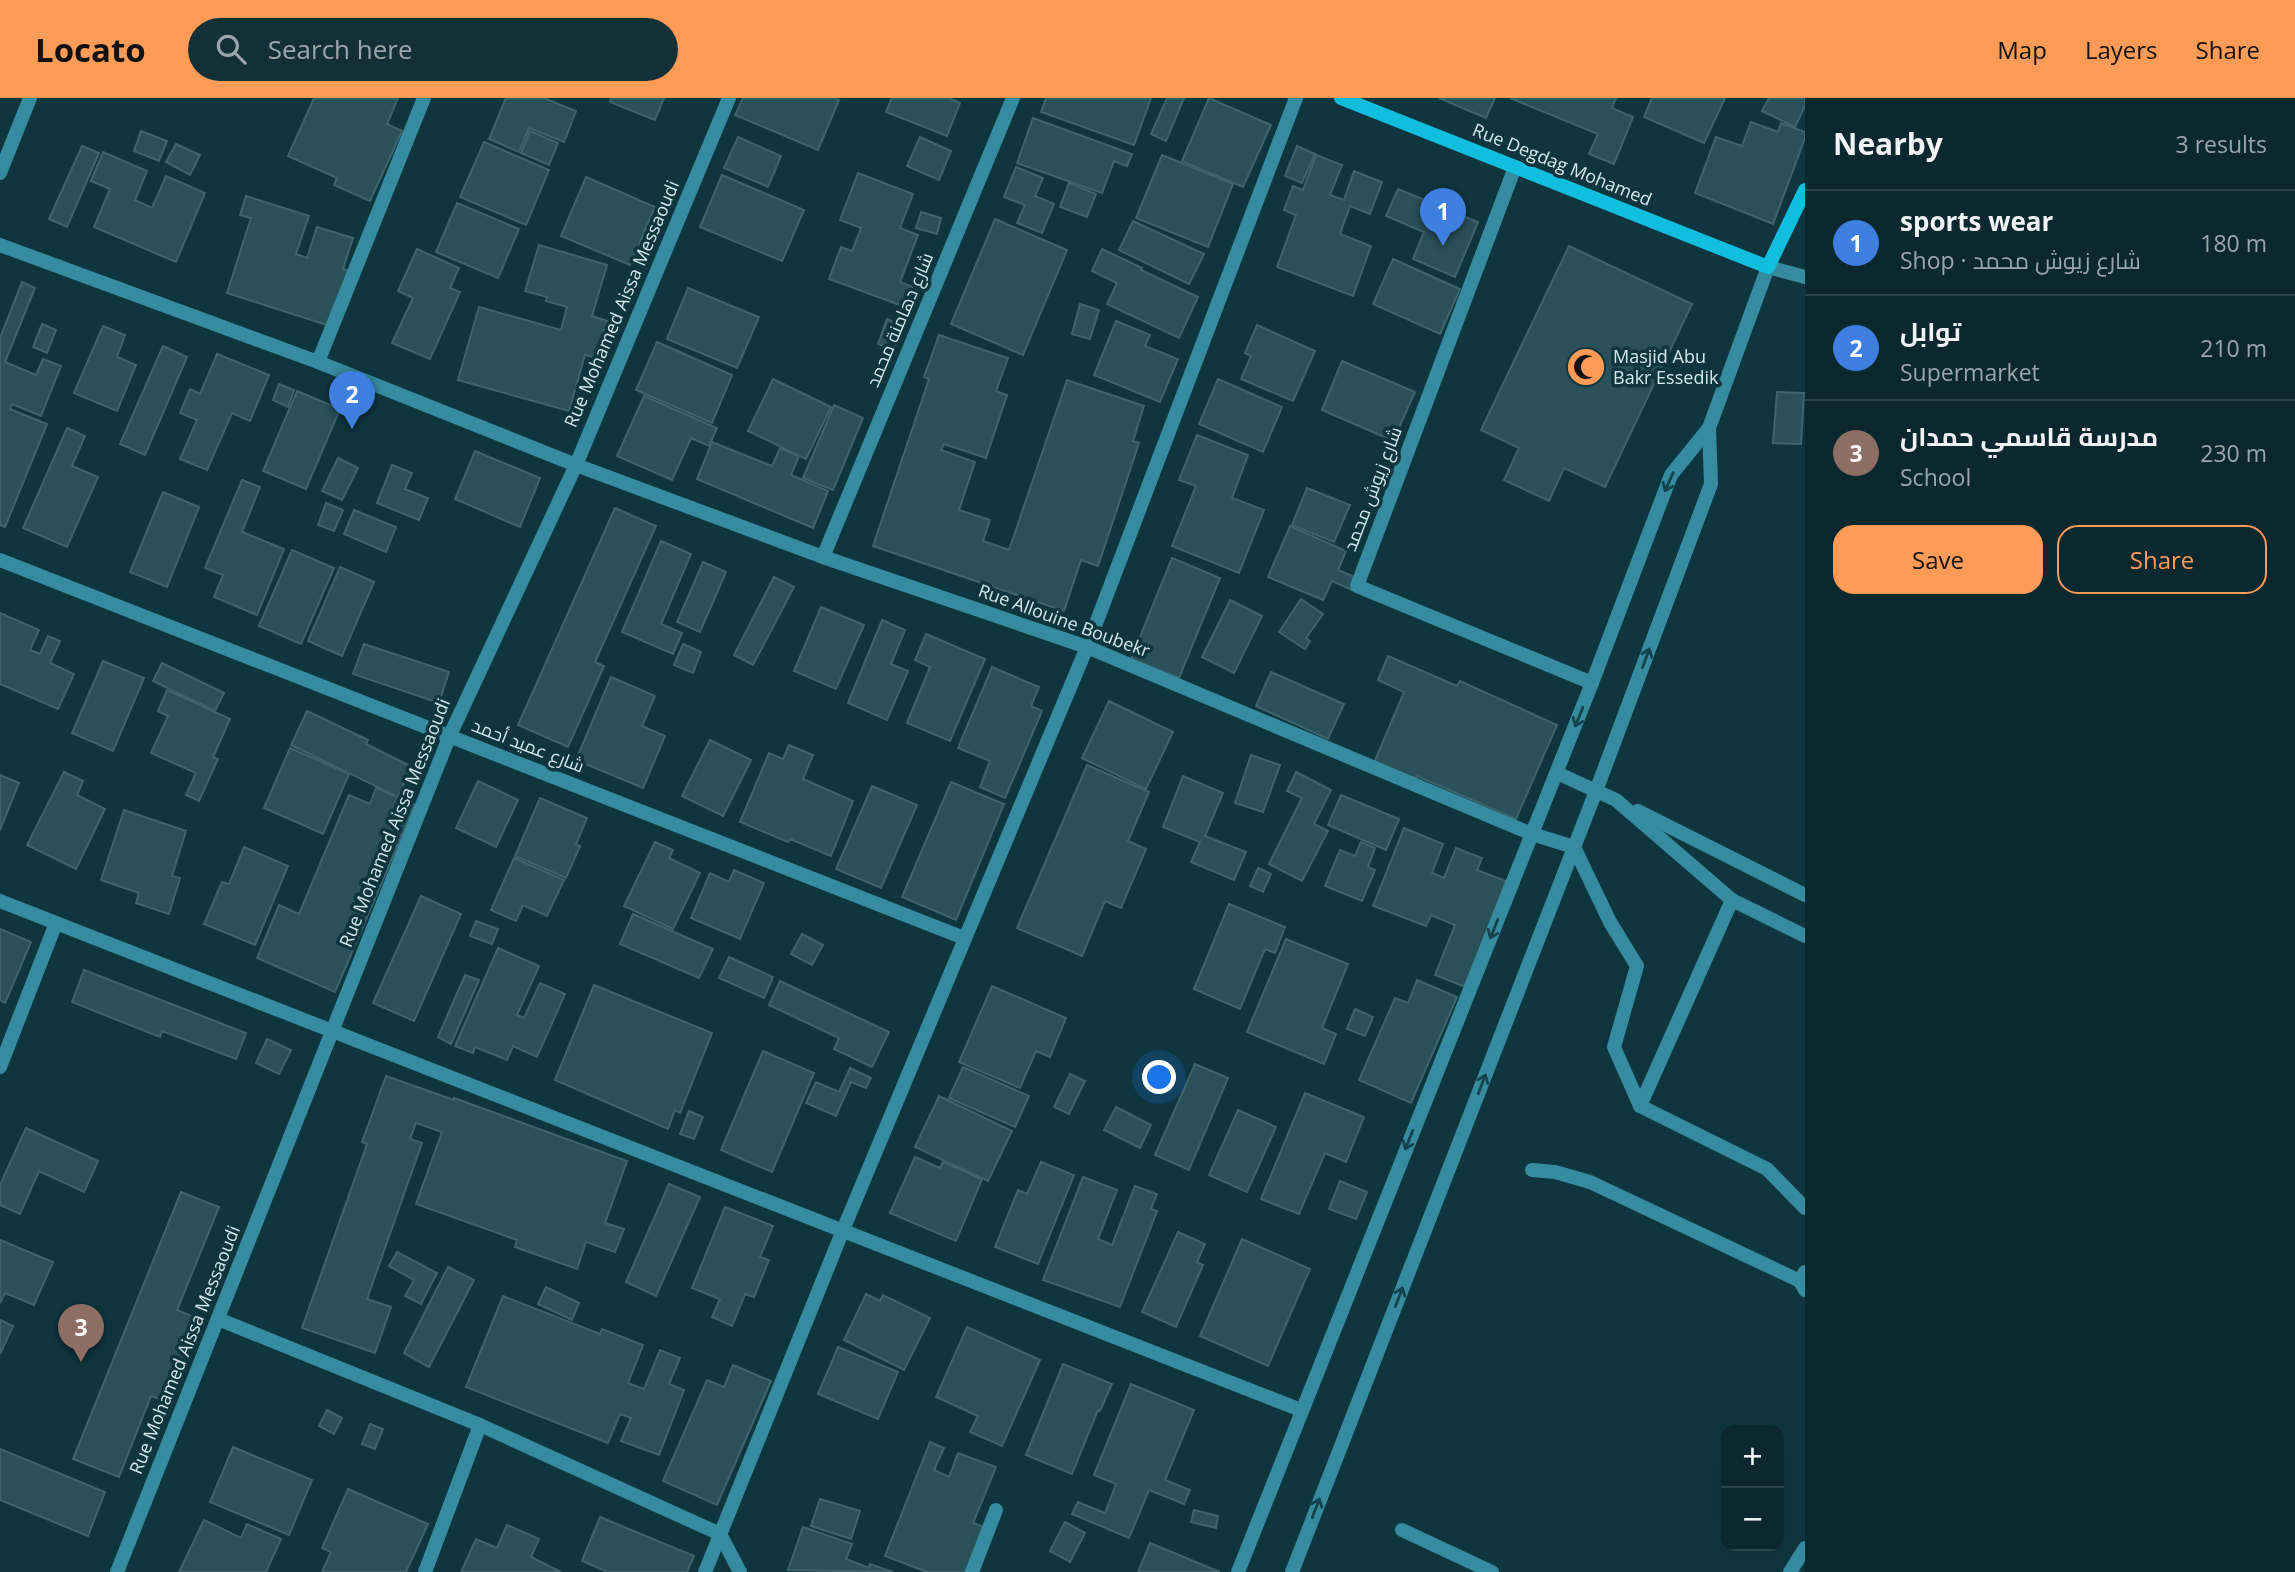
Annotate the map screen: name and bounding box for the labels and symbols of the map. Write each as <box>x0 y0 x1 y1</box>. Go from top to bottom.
street label: Rue Degdag Mohamed <box>1469 117 1656 211</box>
street label: Rue Mohamed Aissa Messaoudi <box>558 176 684 431</box>
pin: 1 <box>1420 188 1466 246</box>
street label: شارع دهامنة محمد <box>860 249 939 391</box>
place label: Masjid Abu Bakr Essedik <box>1613 344 1719 389</box>
mosque icon: Masjid Abu Bakr Essedik <box>1565 346 1607 388</box>
pin: 2 <box>329 371 375 429</box>
street label: شارع زيوش محمد <box>1337 423 1408 555</box>
one-way arrow <box>1662 471 1675 492</box>
street label: Rue Allouine Boubekr <box>975 578 1154 663</box>
one-way arrow <box>1641 647 1653 669</box>
street label: Rue Mohamed Aissa Messaoudi <box>333 695 455 950</box>
one-way arrow <box>1571 706 1584 728</box>
street label: شارع عميد أحمد <box>468 713 588 778</box>
one-way arrow <box>1487 917 1500 939</box>
your location <box>1142 1060 1176 1094</box>
one-way arrow <box>1476 1074 1489 1096</box>
one-way arrow <box>1402 1128 1415 1150</box>
street label: Rue Mohamed Aissa Messaoudi <box>123 1222 245 1477</box>
one-way arrow <box>1394 1286 1407 1308</box>
pin: 3 <box>58 1304 104 1362</box>
one-way arrow <box>1311 1498 1324 1520</box>

